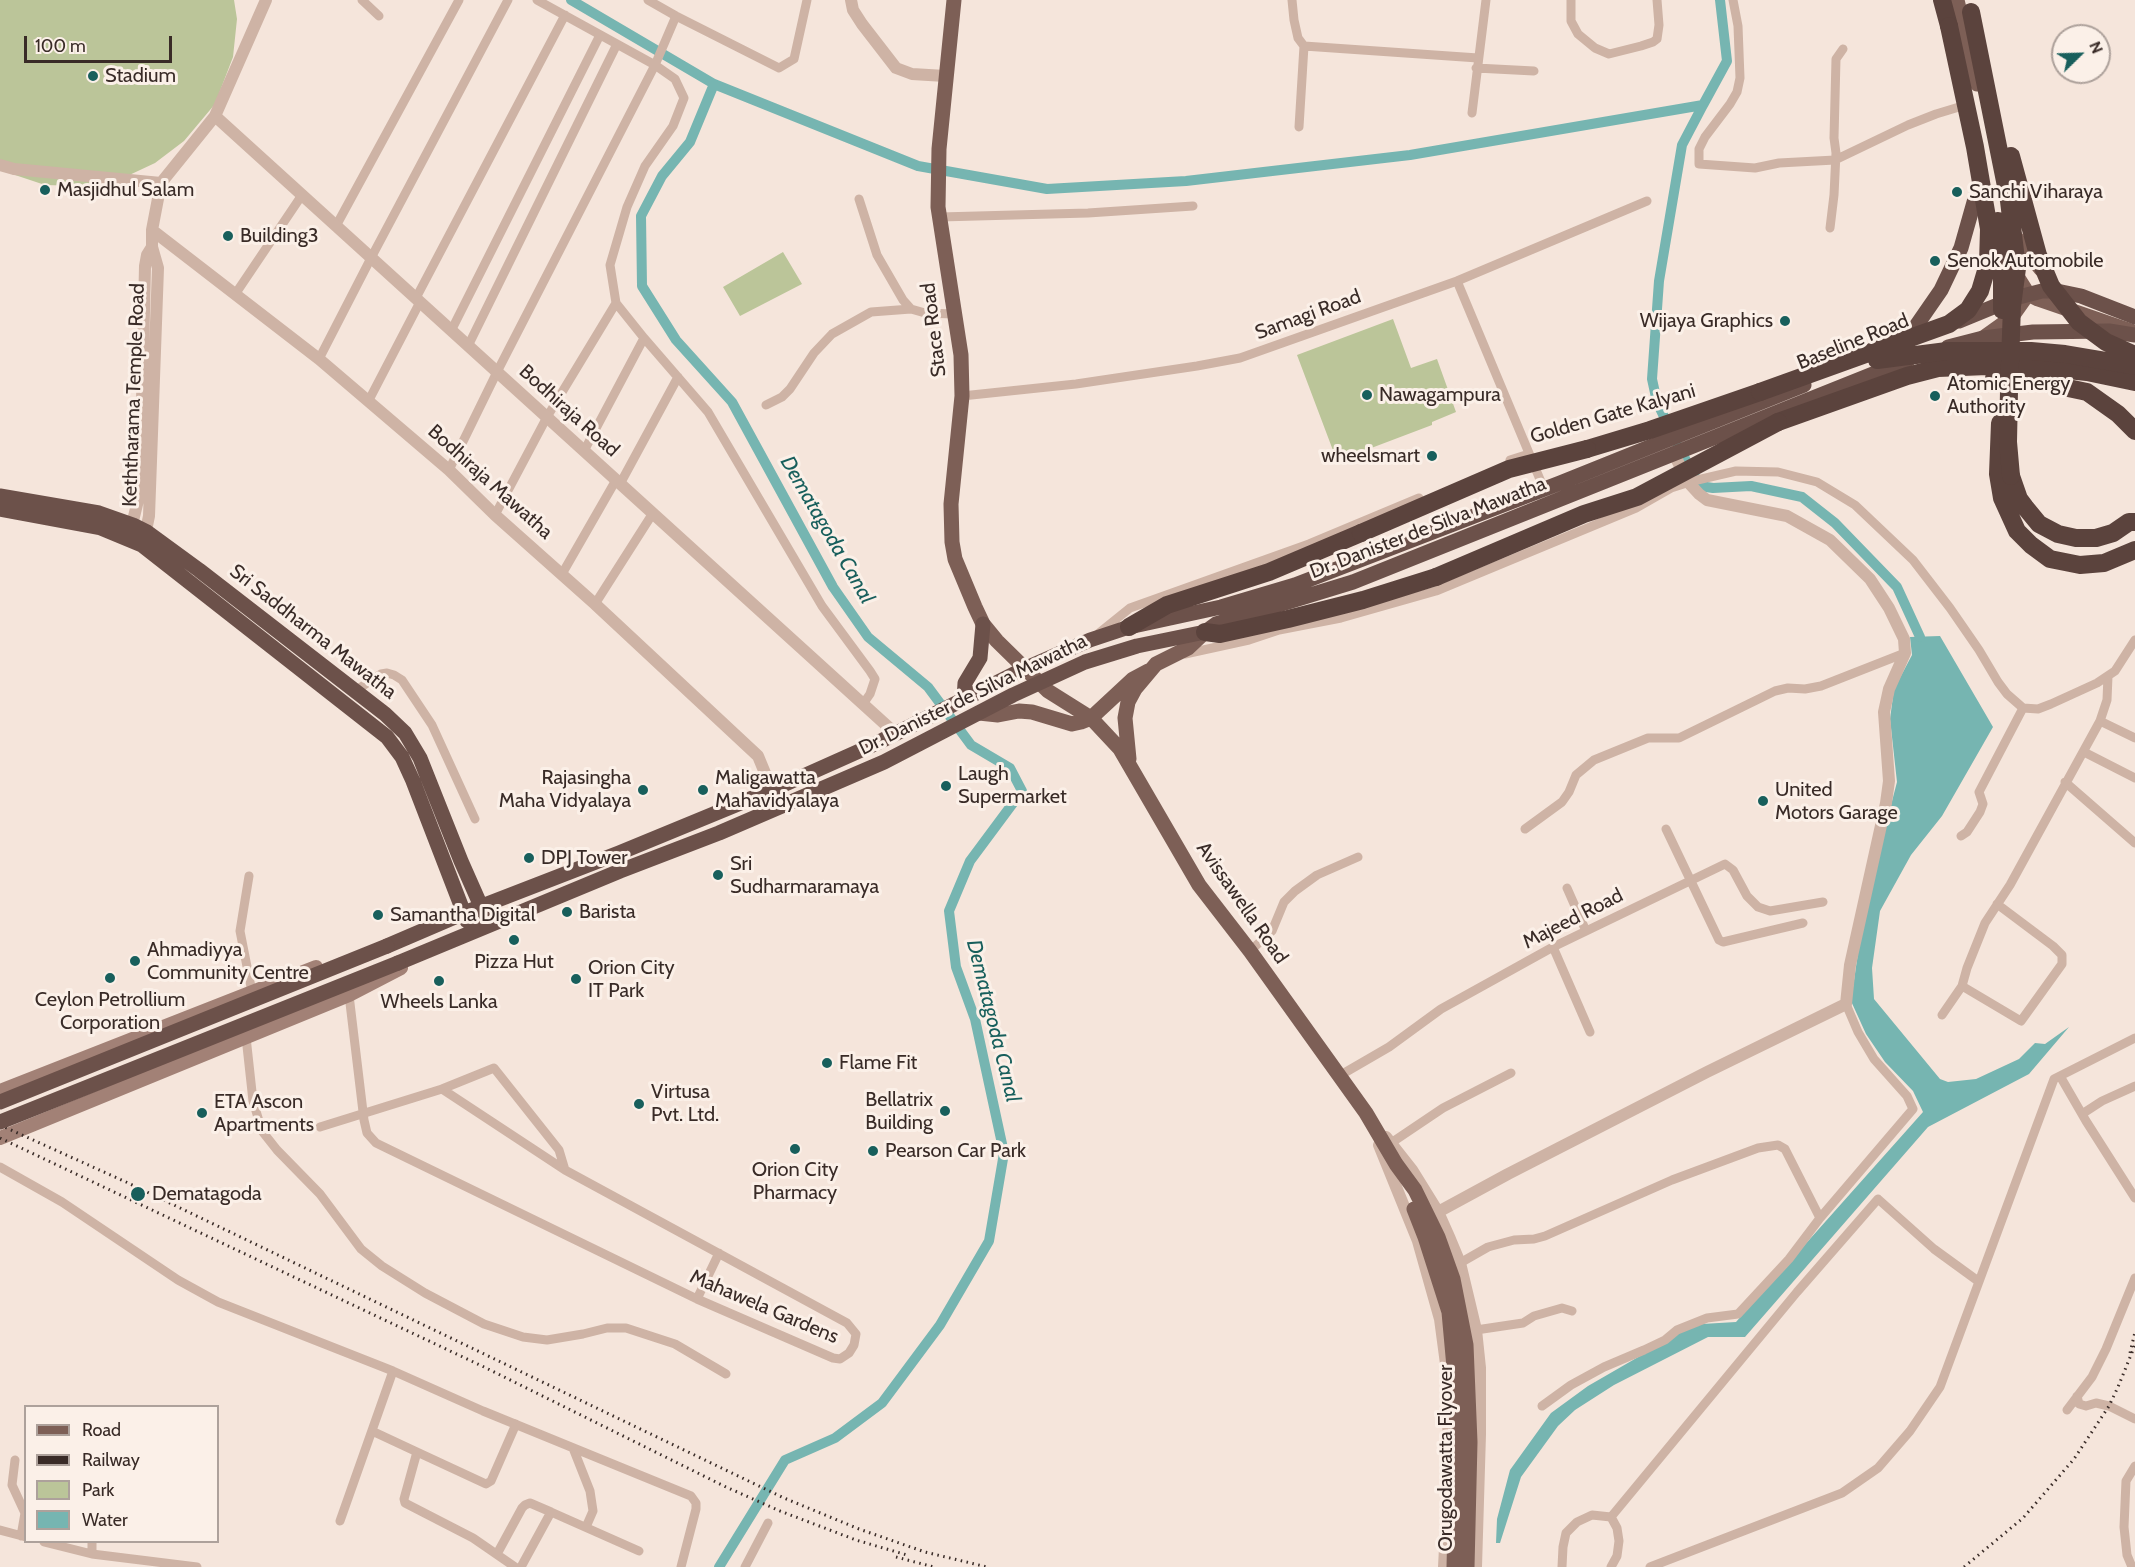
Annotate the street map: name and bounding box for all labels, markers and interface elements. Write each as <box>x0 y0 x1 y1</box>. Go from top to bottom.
scale bar <box>27 24 176 62</box>
north arrow <box>2051 24 2111 84</box>
text: 100 m <box>35 35 86 57</box>
text: N <box>2085 39 2107 56</box>
place label: Stadium <box>105 64 176 88</box>
marker: Stadium <box>86 69 100 83</box>
place label: Masjidhul Salam <box>57 178 194 202</box>
place label: Sanchi Viharaya <box>1969 180 2103 204</box>
marker: Masjidhul Salam <box>38 183 52 197</box>
marker: Sanchi Viharaya <box>1950 185 1964 199</box>
place label: Building3 <box>240 224 318 248</box>
marker: Building3 <box>221 229 235 243</box>
place label: Senok Automobile <box>1947 249 2104 273</box>
marker: Senok Automobile <box>1928 254 1942 268</box>
street label: Stace Road <box>916 282 952 378</box>
street label: Keththarama Temple Road <box>118 283 150 507</box>
street label: Samagi Road <box>1252 285 1364 345</box>
place label: Wijaya Graphics <box>1640 309 1773 333</box>
street label: Baseline Road <box>1794 309 1912 375</box>
marker: Wijaya Graphics <box>1778 314 1792 328</box>
street label: Bodhiraja Road <box>514 360 624 462</box>
place label: Atomic Energy Authority <box>1947 372 2070 419</box>
street label: Golden Gate Kalyani <box>1528 379 1698 449</box>
place label: Nawagampura <box>1379 383 1501 407</box>
marker: Nawagampura <box>1360 388 1374 402</box>
marker: Atomic Energy Authority <box>1928 389 1942 403</box>
street label: Bodhiraja Mawatha <box>423 420 557 544</box>
place label: wheelsmart <box>1321 444 1420 468</box>
marker: wheelsmart <box>1425 449 1439 463</box>
water label: Dematagoda Canal <box>774 452 880 608</box>
street label: Dr. Danister de Silva Mawatha <box>1307 472 1549 584</box>
street label: Sri Saddharma Mawatha <box>225 559 401 705</box>
street label: Dr. Danister de Silva Mawatha <box>855 629 1091 761</box>
place label: Laugh Supermarket <box>958 762 1067 809</box>
place label: Rajasingha Maha Vidyalaya <box>499 766 631 813</box>
place label: Maligawatta Mahavidyalaya <box>715 766 839 813</box>
place label: United Motors Garage <box>1775 778 1898 825</box>
marker: Laugh Supermarket <box>939 779 953 793</box>
marker: Rajasingha Maha Vidyalaya <box>636 783 650 797</box>
marker: Maligawatta Mahavidyalaya <box>696 783 710 797</box>
marker: United Motors Garage <box>1756 794 1770 808</box>
street label: Avissawella Road <box>1191 837 1293 969</box>
place label: DPJ Tower <box>541 846 628 870</box>
marker: DPJ Tower <box>522 851 536 865</box>
place label: Sri Sudharmaramaya <box>730 852 879 899</box>
marker: Sri Sudharmaramaya <box>711 868 725 882</box>
street label: Majeed Road <box>1519 883 1627 955</box>
place label: Barista <box>579 900 636 924</box>
place label: Samantha Digital <box>390 903 535 927</box>
marker: Barista <box>560 905 574 919</box>
marker: Samantha Digital <box>371 908 385 922</box>
marker: Pizza Hut <box>507 933 521 947</box>
water label: Dematagoda Canal <box>961 937 1025 1105</box>
place label: Ahmadiyya Community Centre <box>147 938 309 985</box>
place label: Pizza Hut <box>474 950 554 974</box>
marker: Ahmadiyya Community Centre <box>128 954 142 968</box>
place label: Orion City IT Park <box>588 956 675 1003</box>
marker: Ceylon Petrollium Corporation <box>103 971 117 985</box>
marker: Orion City IT Park <box>569 972 583 986</box>
marker: Wheels Lanka <box>432 974 446 988</box>
place label: Ceylon Petrollium Corporation <box>35 988 185 1035</box>
place label: Wheels Lanka <box>381 990 497 1014</box>
place label: Flame Fit <box>839 1051 917 1075</box>
marker: Flame Fit <box>820 1056 834 1070</box>
place label: Virtusa Pvt. Ltd. <box>651 1080 719 1127</box>
place label: Bellatrix Building <box>865 1088 933 1135</box>
place label: ETA Ascon Apartments <box>214 1090 314 1137</box>
marker: Virtusa Pvt. Ltd. <box>632 1097 646 1111</box>
marker: Bellatrix Building <box>938 1104 952 1118</box>
marker: ETA Ascon Apartments <box>195 1106 209 1120</box>
place label: Pearson Car Park <box>885 1139 1026 1163</box>
marker: Orion City Pharmacy <box>788 1142 802 1156</box>
marker: Pearson Car Park <box>866 1144 880 1158</box>
place label: Orion City Pharmacy <box>752 1158 838 1205</box>
place label: Dematagoda <box>152 1182 262 1206</box>
marker: Dematagoda <box>129 1185 147 1203</box>
street label: Mahawela Gardens <box>686 1265 842 1349</box>
street label: Orugodawatta Flyover <box>1434 1365 1458 1551</box>
legend <box>24 1405 219 1543</box>
text: Road <box>82 1419 121 1441</box>
text: Railway <box>82 1449 140 1471</box>
text: Park <box>82 1479 114 1501</box>
text: Water <box>82 1509 128 1531</box>

